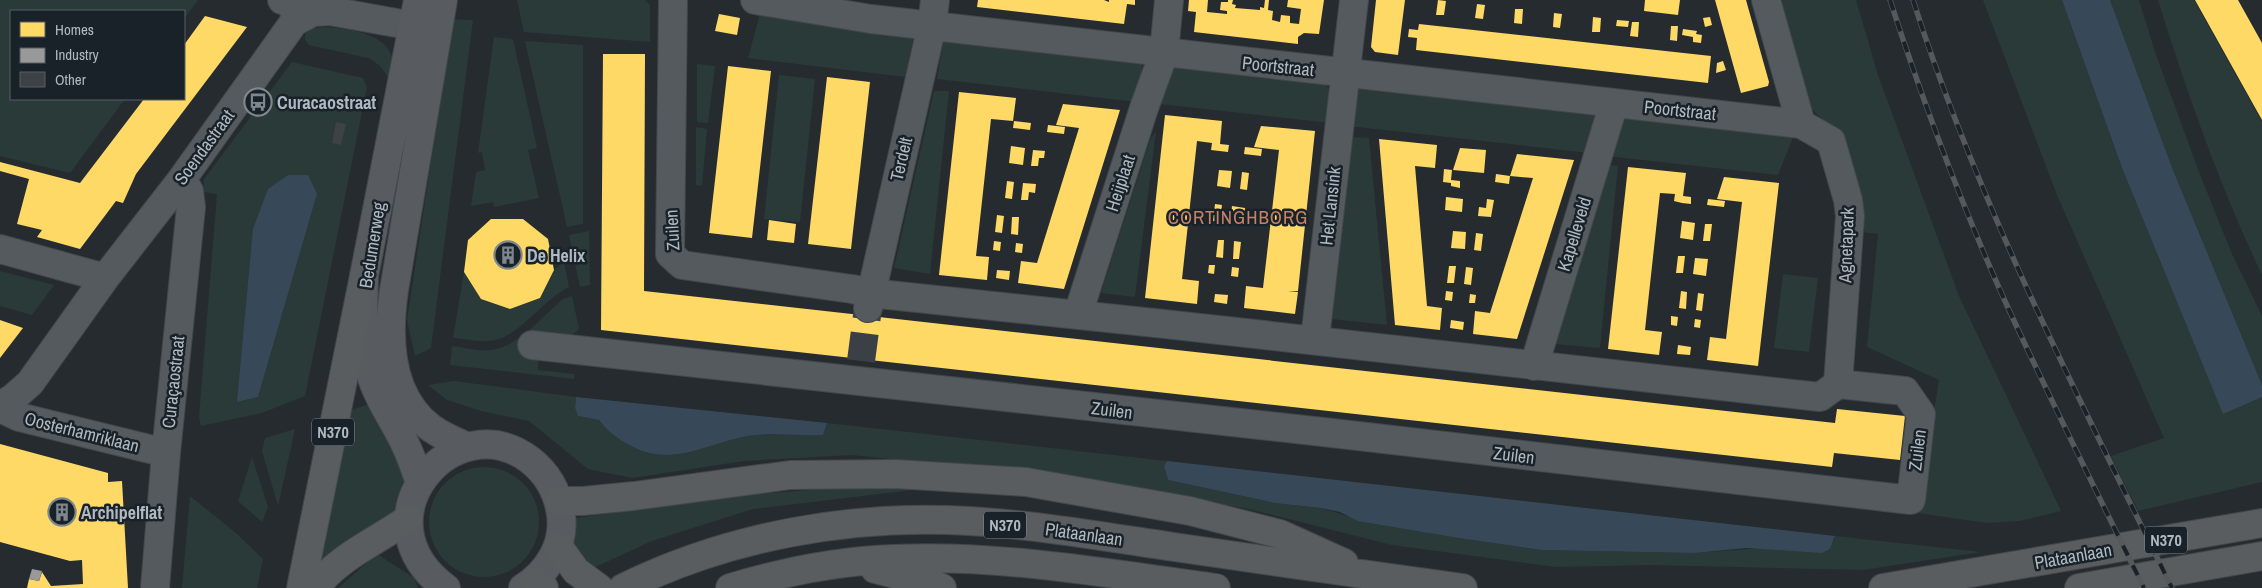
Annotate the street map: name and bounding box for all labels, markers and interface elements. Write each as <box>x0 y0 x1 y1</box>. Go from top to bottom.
legend <box>10 10 185 100</box>
text: Homes <box>55 19 94 40</box>
text: Industry <box>55 44 100 65</box>
street label: Poortstraat <box>1241 50 1315 82</box>
text: Other <box>55 69 86 90</box>
bus stop icon: Curacaostraat <box>243 87 273 117</box>
place label: Curacaostraat <box>277 90 376 115</box>
street label: Poortstraat <box>1643 94 1717 126</box>
street label: Soendastraat <box>168 104 240 190</box>
street label: Terdelt <box>884 135 918 183</box>
street label: Heijplaat <box>1099 151 1141 215</box>
street label: Het Lansink <box>1313 165 1347 246</box>
street label: Kapelleveld <box>1551 194 1597 274</box>
street label: Bedumerweg <box>353 199 391 290</box>
district label: CORTINGHBORG <box>1168 204 1308 230</box>
street label: Agnetapark <box>1832 206 1860 284</box>
street label: Zuilen <box>658 209 686 251</box>
building icon: De Helix <box>493 240 523 270</box>
place label: De Helix <box>527 243 586 268</box>
street label: Curaçaostraat <box>156 335 190 429</box>
street label: Zuilen <box>1090 395 1134 425</box>
street label: Oosterhamriklaan <box>22 406 142 458</box>
road number: N370 <box>312 418 354 446</box>
street label: Zuilen <box>1902 428 1932 472</box>
street label: Zuilen <box>1492 440 1536 470</box>
building icon: Archipelflat <box>47 497 77 527</box>
place label: Archipelflat <box>81 500 162 525</box>
road number: N370 <box>984 512 1026 538</box>
street label: Plataanlaan <box>1044 516 1124 552</box>
road number: N370 <box>2145 526 2187 554</box>
street label: Plataanlaan <box>2032 537 2114 575</box>

